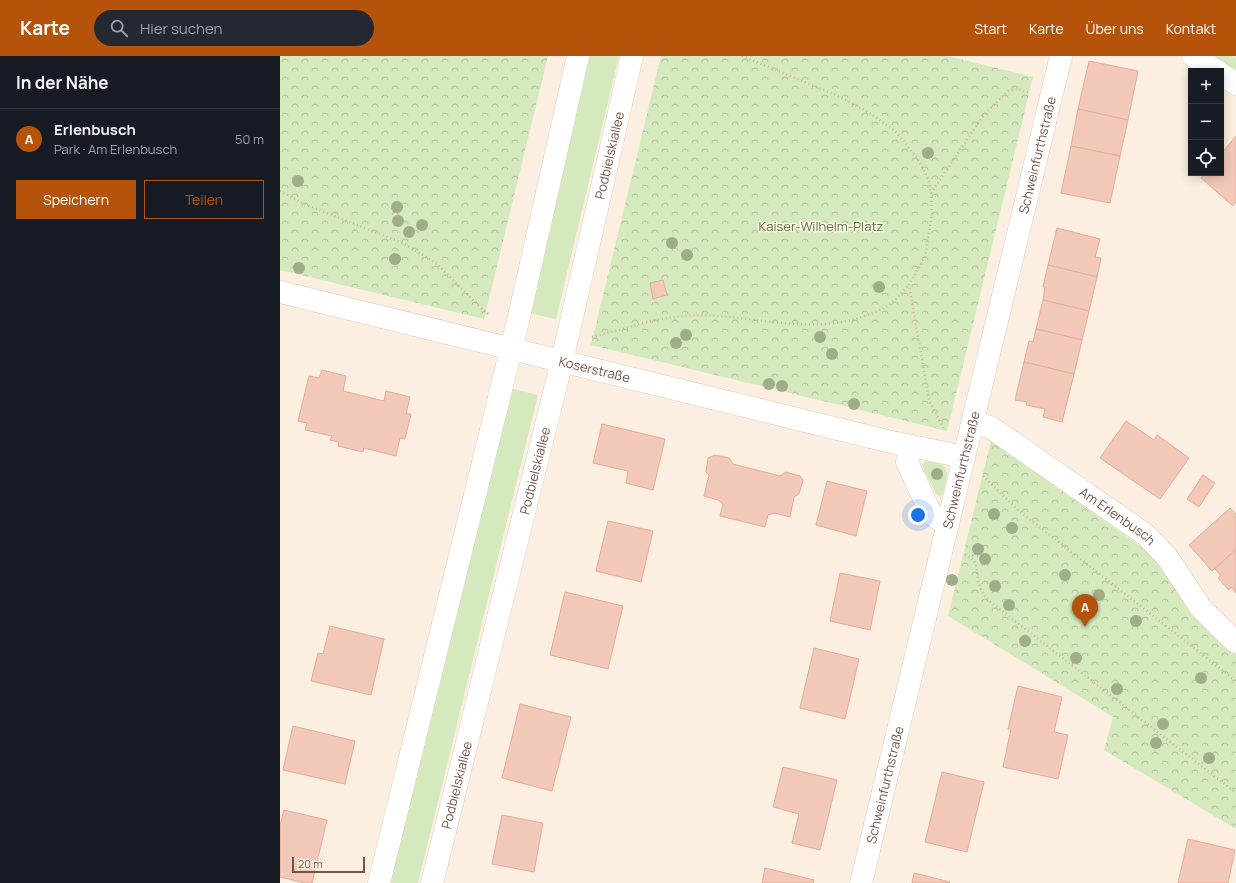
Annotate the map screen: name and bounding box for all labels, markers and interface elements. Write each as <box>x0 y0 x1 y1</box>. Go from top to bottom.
search box <box>94 10 374 46</box>
text: Karte <box>20 15 70 41</box>
icon: search <box>108 17 130 39</box>
text: Hier suchen <box>140 18 222 39</box>
text: Start <box>974 19 1007 38</box>
text: Karte <box>1029 19 1064 38</box>
text: Über uns <box>1086 19 1144 38</box>
text: Kontakt <box>1166 19 1216 38</box>
map controls <box>1188 68 1224 176</box>
button: + <box>1188 68 1224 104</box>
text: In der Nähe <box>16 71 109 94</box>
street label: Schweinfurthstraße <box>1014 94 1060 215</box>
button: − <box>1188 104 1224 140</box>
street label: Podbielskiallee <box>590 109 628 201</box>
text: Erlenbusch <box>54 119 136 140</box>
text: A <box>25 130 33 148</box>
text: 50 m <box>235 130 264 148</box>
text: Park · Am Erlenbusch <box>54 140 177 158</box>
button: locate <box>1188 140 1224 176</box>
button: Speichern <box>16 180 136 219</box>
button: Teilen <box>144 180 264 219</box>
park label: Kaiser-Wilhelm-Platz <box>759 217 884 235</box>
street label: Koserstraße <box>557 352 633 387</box>
street label: Schweinfurthstraße <box>938 409 984 530</box>
street label: Podbielskiallee <box>515 425 554 516</box>
street label: Am Erlenbusch <box>1076 483 1160 549</box>
your location <box>908 505 928 525</box>
pin: A <box>1072 594 1098 627</box>
street label: Schweinfurthstraße <box>862 724 908 845</box>
street label: Podbielskiallee <box>437 739 476 831</box>
scale bar <box>292 855 365 874</box>
text: 20 m <box>298 856 323 871</box>

